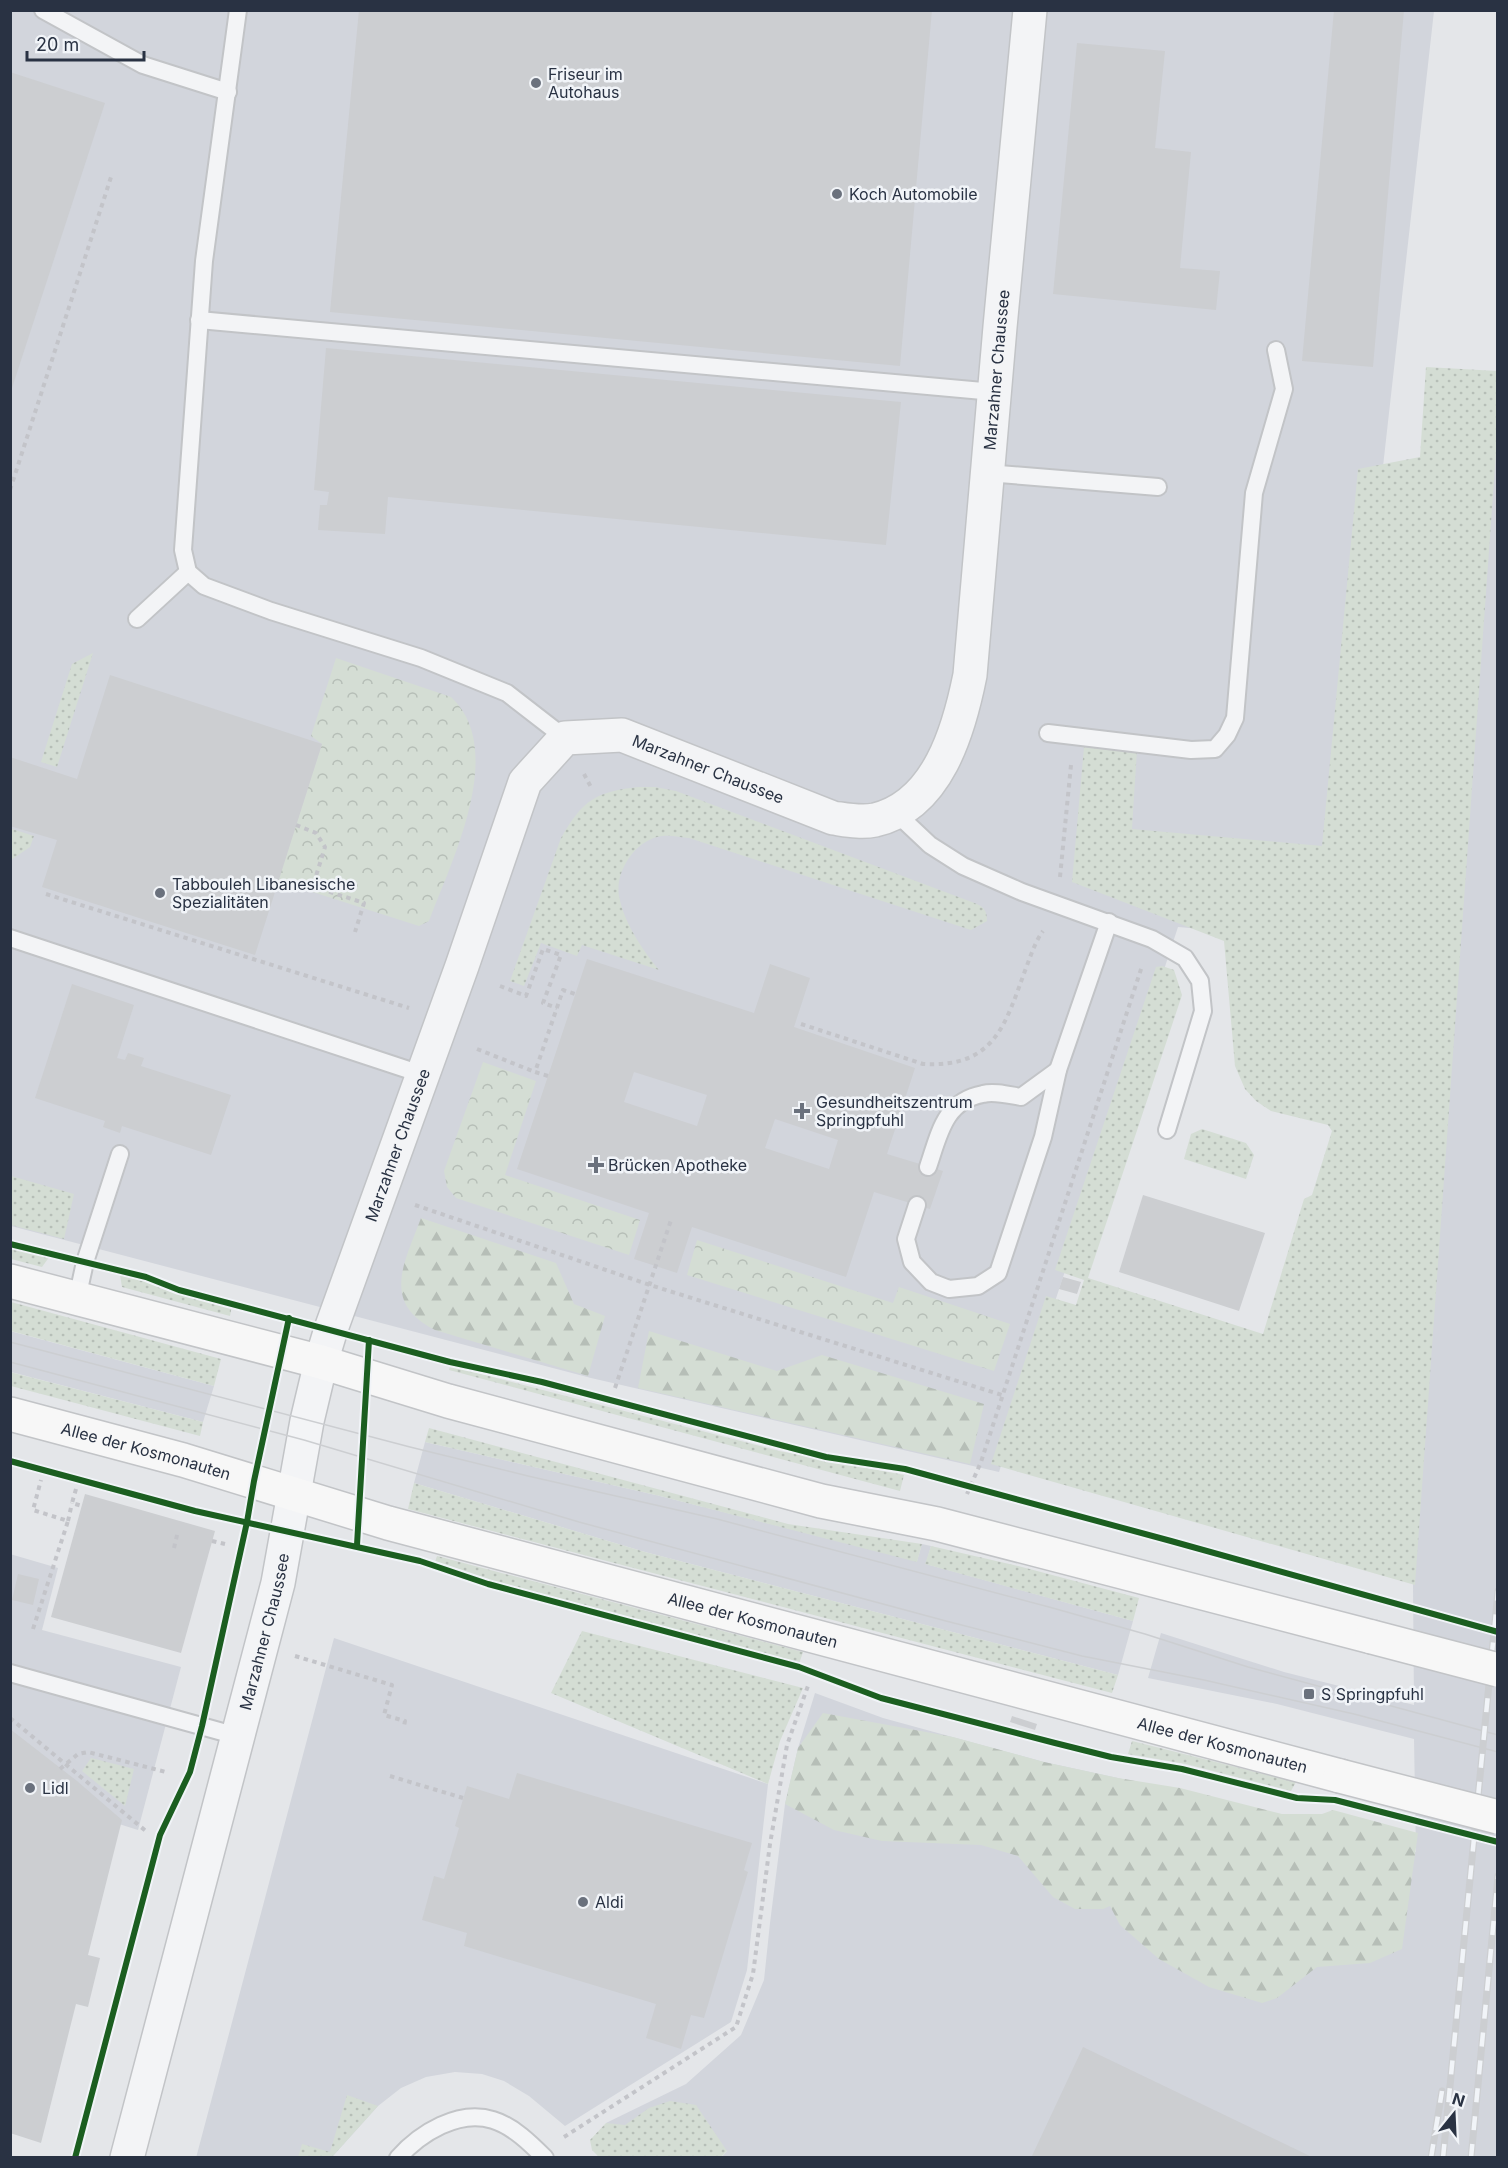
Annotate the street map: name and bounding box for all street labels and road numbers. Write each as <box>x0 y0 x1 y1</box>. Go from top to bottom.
street label: Marzahner Chaussee <box>979 289 1013 451</box>
street label: Marzahner Chaussee <box>629 730 787 808</box>
street label: Marzahner Chaussee <box>361 1066 434 1224</box>
street label: Allee der Kosmonauten <box>59 1418 233 1484</box>
street label: Marzahner Chaussee <box>235 1552 293 1712</box>
street label: Allee der Kosmonauten <box>666 1588 840 1652</box>
street label: Allee der Kosmonauten <box>1135 1713 1310 1777</box>

